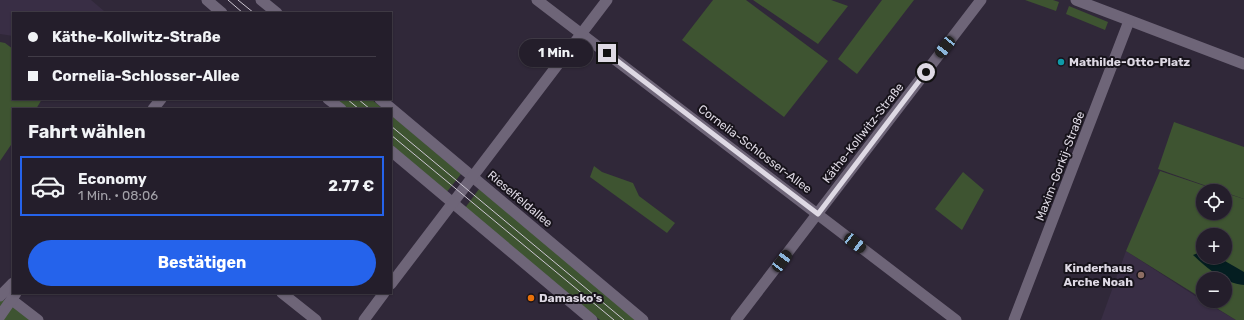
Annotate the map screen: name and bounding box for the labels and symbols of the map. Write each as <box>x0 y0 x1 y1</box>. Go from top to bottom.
car <box>933 34 957 60</box>
callout: 1 Min. <box>519 39 593 67</box>
route end <box>598 44 616 62</box>
place label: Mathilde-Otto-Platz <box>1069 55 1191 69</box>
marker: Mathilde-Otto-Platz <box>1056 57 1066 67</box>
route start <box>917 63 935 81</box>
street label: Käthe-Kollwitz-Straße <box>820 80 907 186</box>
street label: Cornelia-Schlosser-Allee <box>695 102 815 196</box>
street label: Maxim-Gorkij-Straße <box>1033 109 1087 223</box>
street label: Rieselfeldallee <box>485 168 556 230</box>
car <box>842 231 868 255</box>
car <box>770 248 794 274</box>
place label: Kinderhaus Arche Noah <box>1064 261 1133 289</box>
marker: Kinderhaus Arche Noah <box>1136 270 1146 280</box>
place label: Damasko's <box>539 291 603 305</box>
marker: Damasko's <box>526 293 536 303</box>

